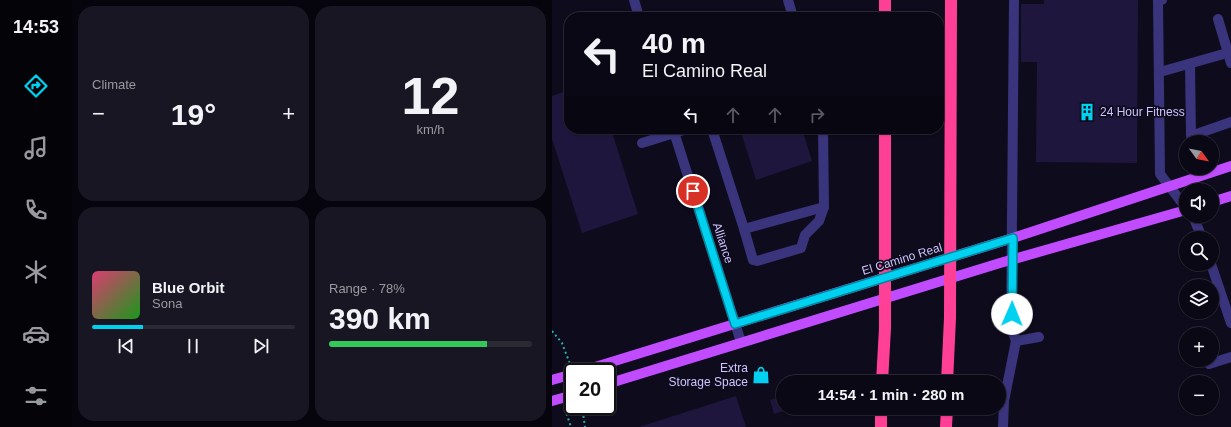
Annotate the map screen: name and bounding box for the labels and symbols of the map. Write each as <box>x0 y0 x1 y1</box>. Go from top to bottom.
building icon: 24 Hour Fitness <box>1077 102 1097 122</box>
place label: 24 Hour Fitness <box>1100 105 1185 119</box>
north arrow <box>1179 135 1219 175</box>
pin <box>676 174 710 208</box>
street label: Alliance <box>710 221 736 265</box>
street label: El Camino Real <box>860 240 944 278</box>
position arrow <box>991 293 1033 335</box>
place label: Extra Storage Space <box>669 361 748 389</box>
speed limit sign: 20 <box>564 363 616 415</box>
shop icon: Extra Storage Space <box>751 365 771 385</box>

